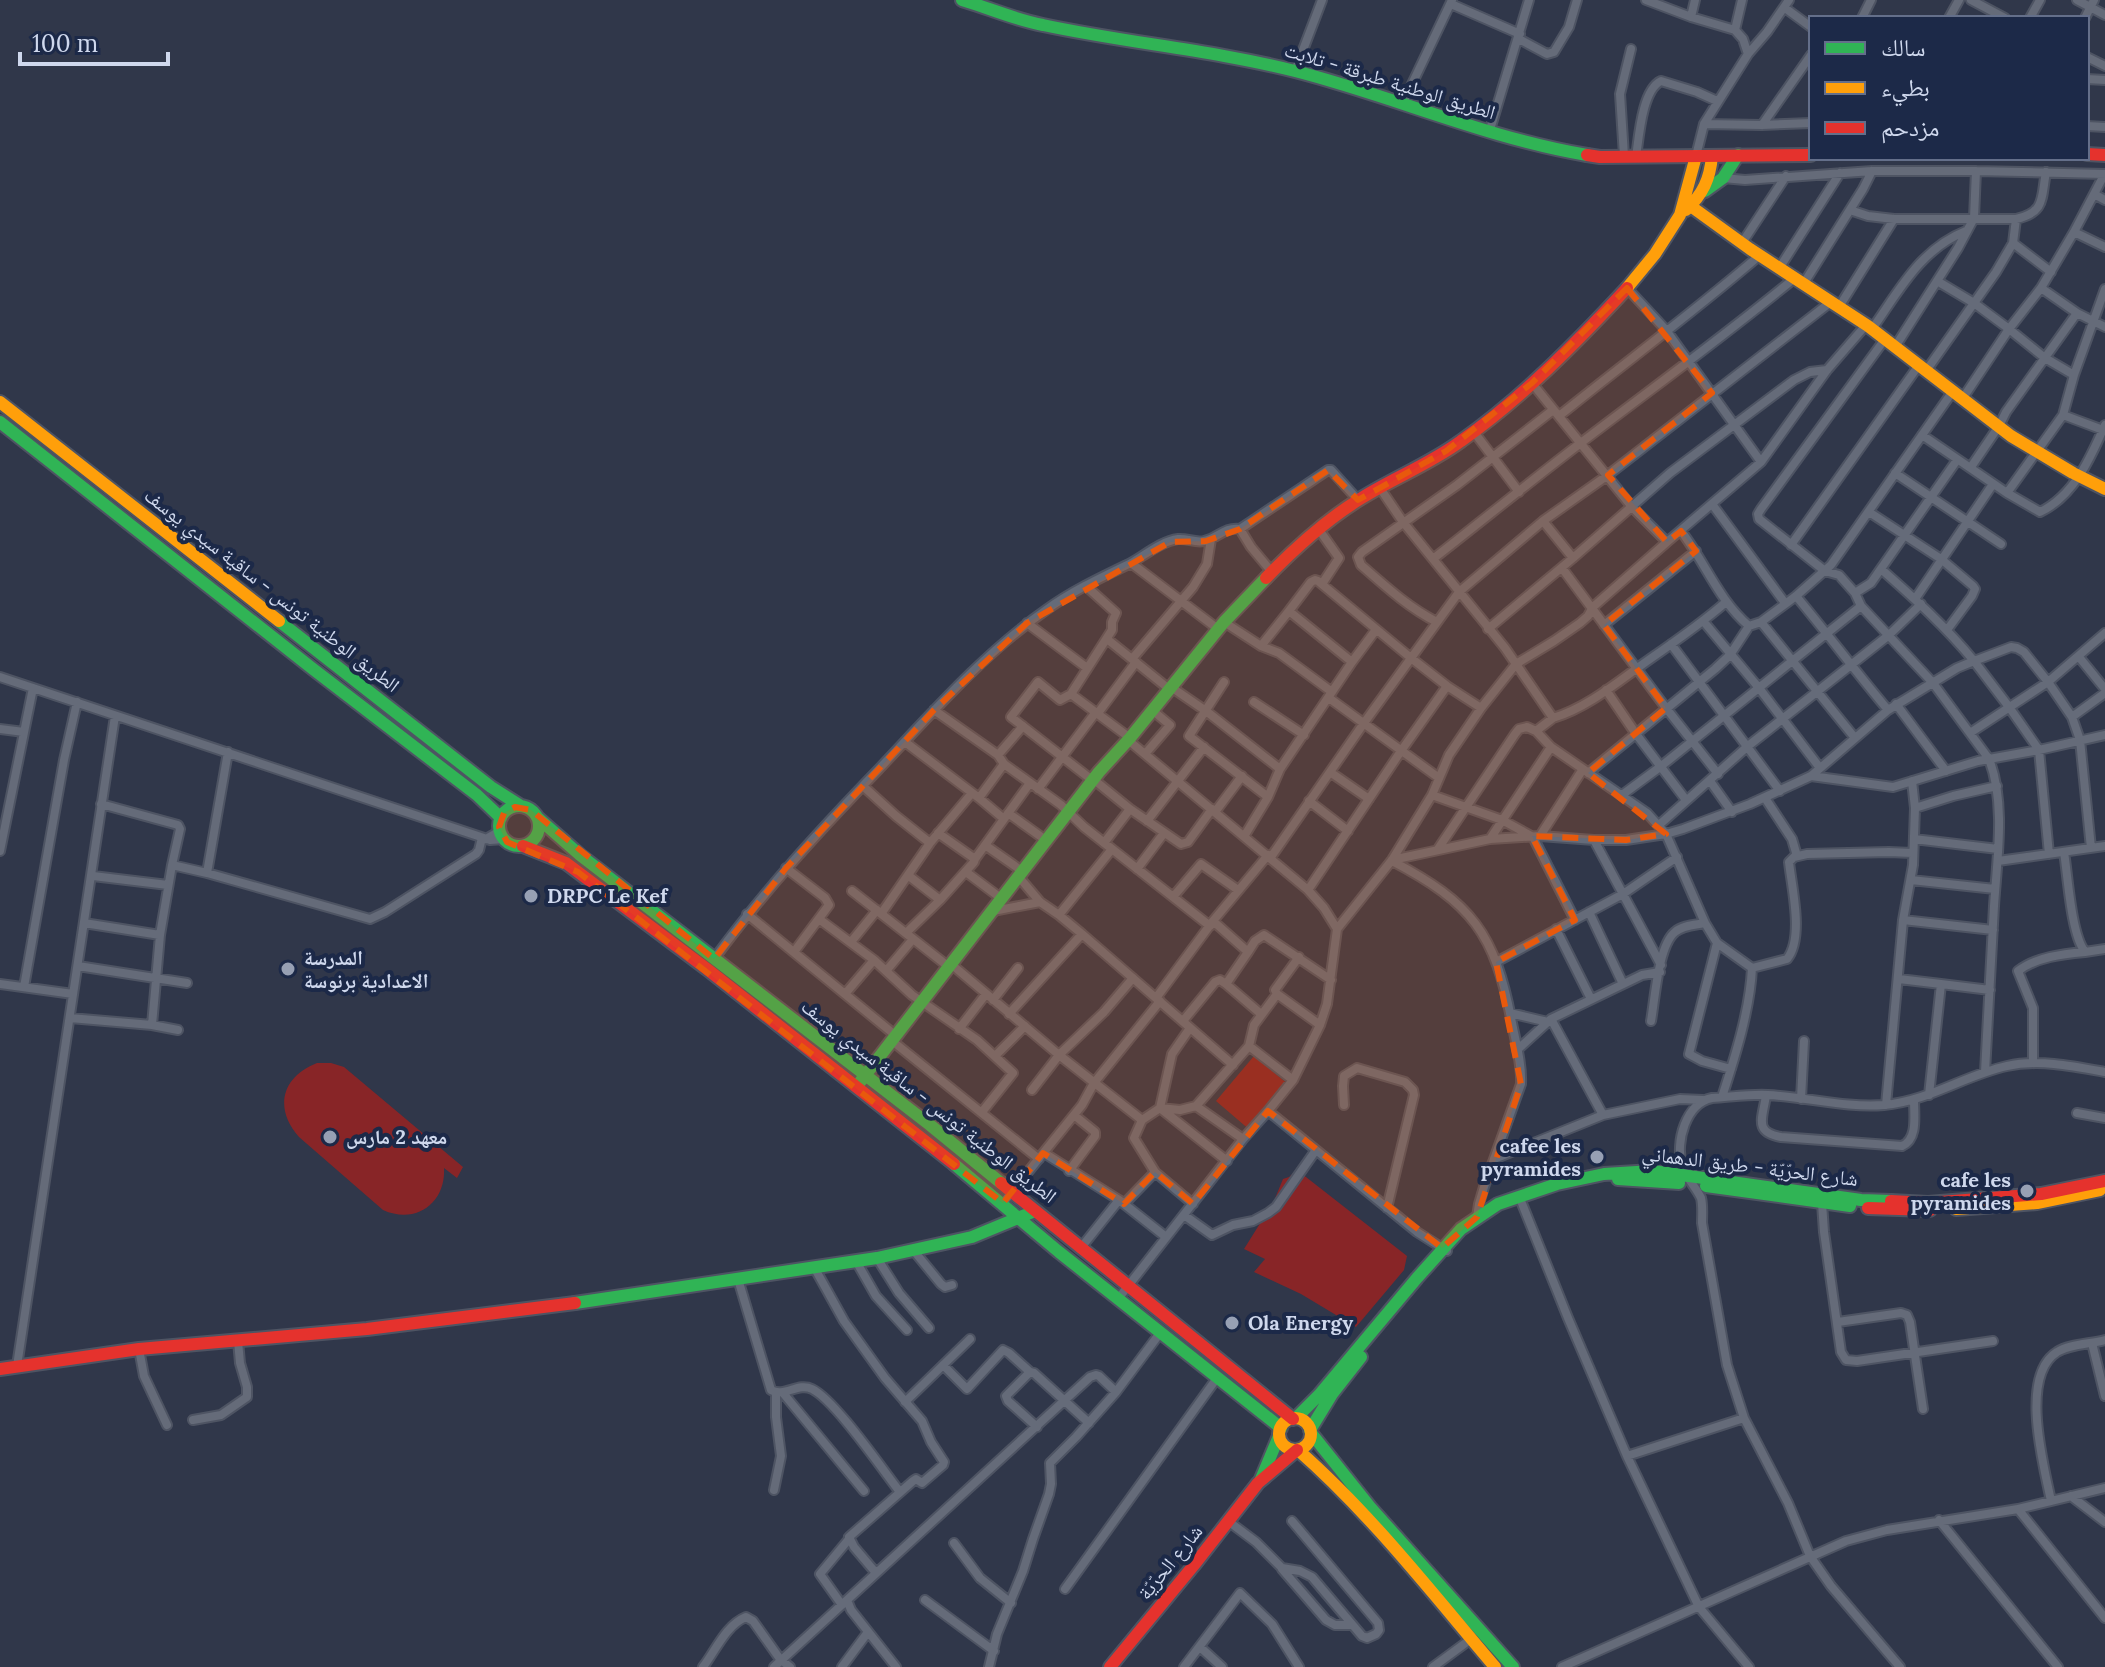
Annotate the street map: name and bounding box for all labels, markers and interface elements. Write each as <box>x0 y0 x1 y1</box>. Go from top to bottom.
scale bar <box>20 16 168 66</box>
legend <box>1809 16 2089 160</box>
text: 100 m <box>32 28 98 59</box>
text: سالك <box>1881 32 1926 63</box>
street label: الطريق الوطنية طبرقة - تلابت <box>1282 37 1499 125</box>
text: بطيء <box>1881 72 1930 107</box>
text: مزدحم <box>1881 112 1940 144</box>
street label: الطريق الوطنية تونس - ساقية سيدي يوسف <box>137 482 405 700</box>
place label: DRPC Le Kef <box>547 883 669 908</box>
marker: DRPC Le Kef <box>522 887 540 905</box>
place label: المدرسة الاعدادية برنوسة <box>304 945 428 993</box>
marker: المدرسة الاعدادية برنوسة <box>279 960 297 978</box>
street label: الطريق الوطنية تونس - ساقية سيدي يوسف <box>794 993 1062 1211</box>
place label: معهد 2 مارس <box>346 1124 447 1149</box>
marker: معهد 2 مارس <box>321 1128 339 1146</box>
place label: cafee les pyramides <box>1481 1133 1581 1181</box>
street label: شارع الحرّيّة - طريق الدهماني <box>1640 1140 1859 1195</box>
marker: cafee les pyramides <box>1588 1148 1606 1166</box>
place label: cafe les pyramides <box>1911 1167 2011 1215</box>
marker: cafe les pyramides <box>2018 1182 2036 1200</box>
place label: Ola Energy <box>1248 1310 1353 1335</box>
marker: Ola Energy <box>1223 1314 1241 1332</box>
street label: شارع الحرّيّة <box>1132 1519 1208 1605</box>

